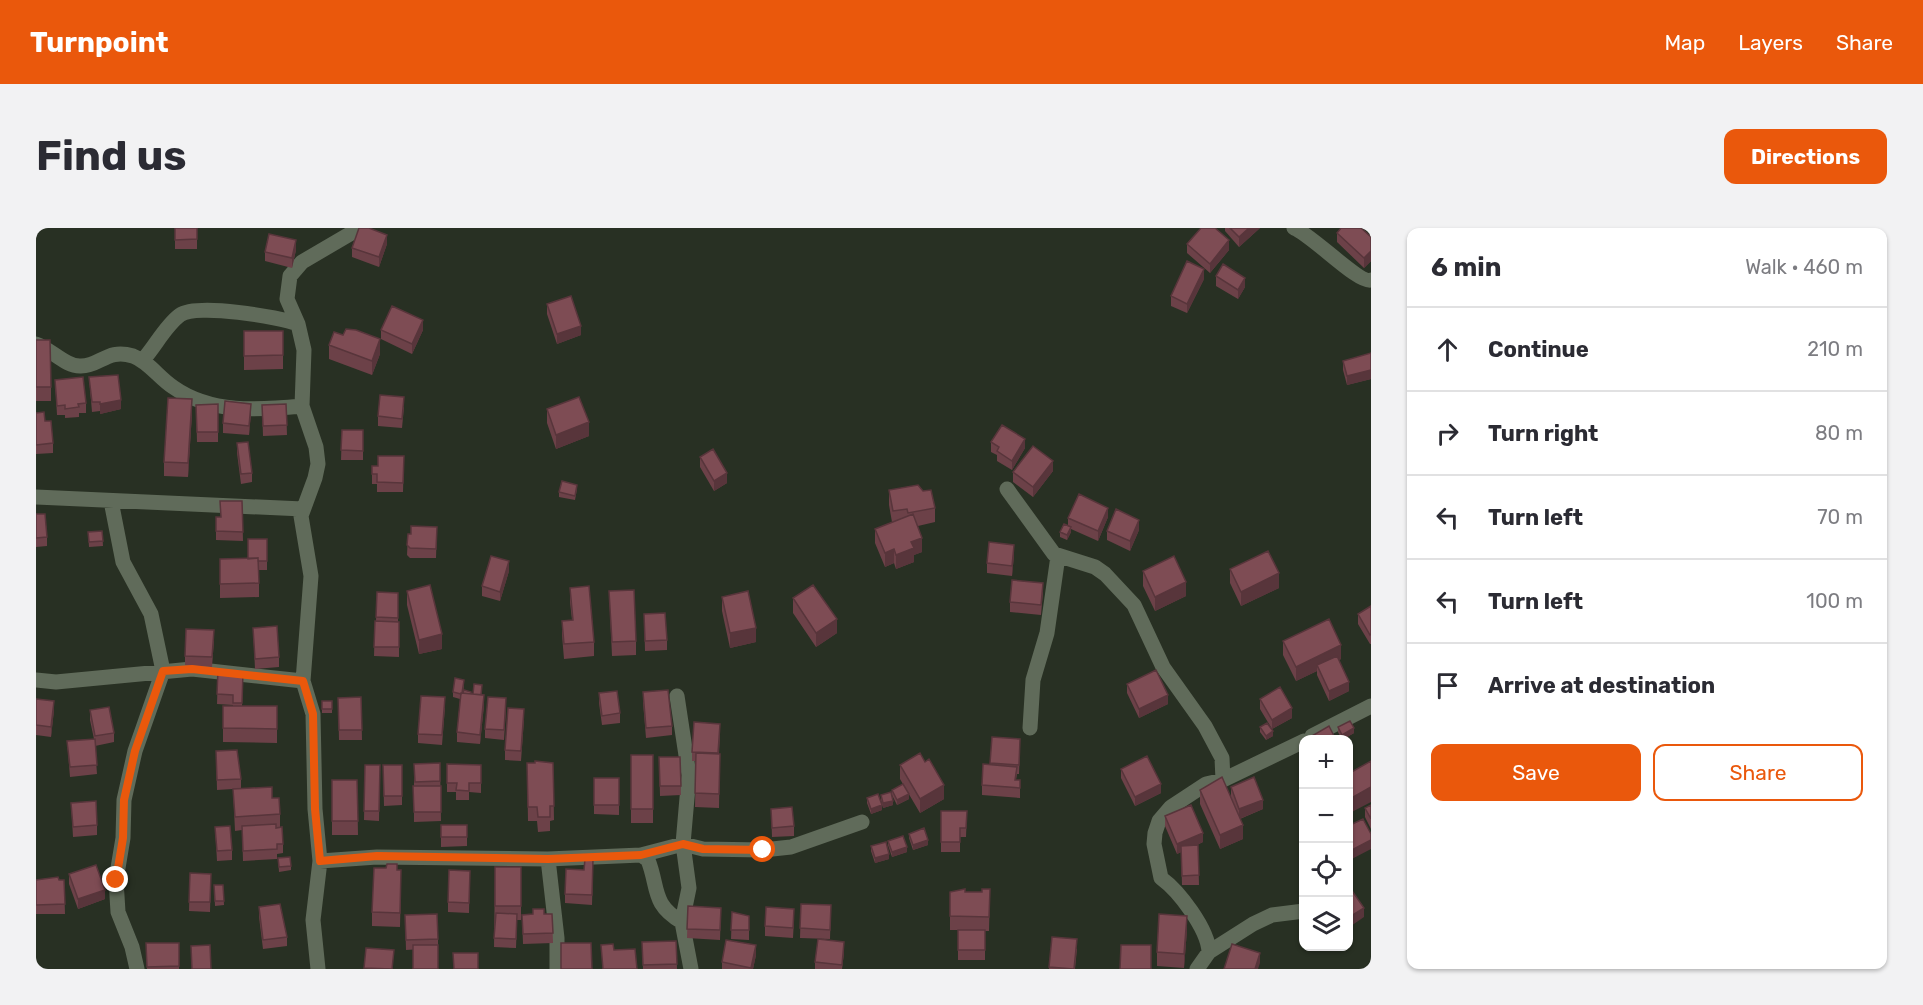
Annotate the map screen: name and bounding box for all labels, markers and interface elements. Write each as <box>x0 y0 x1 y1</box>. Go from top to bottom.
text: Turnpoint <box>30 26 169 59</box>
text: Map <box>1664 30 1705 55</box>
text: Layers <box>1738 30 1803 55</box>
text: Share <box>1836 30 1893 55</box>
button: Directions <box>1724 129 1887 184</box>
text: Find us <box>36 131 187 181</box>
text: 6 min <box>1431 252 1501 283</box>
text: Walk · 460 m <box>1745 255 1863 279</box>
icon: ahead <box>1431 333 1464 366</box>
text: Continue <box>1488 336 1589 363</box>
text: 210 m <box>1807 337 1863 361</box>
icon: right <box>1431 417 1464 450</box>
text: Turn right <box>1488 420 1598 447</box>
text: 80 m <box>1815 421 1863 445</box>
icon: left <box>1431 501 1464 534</box>
text: Turn left <box>1488 504 1583 531</box>
text: 70 m <box>1817 505 1863 529</box>
icon: left <box>1431 585 1464 618</box>
text: Turn left <box>1488 588 1583 615</box>
text: 100 m <box>1806 589 1863 613</box>
icon: arrive <box>1431 669 1464 702</box>
text: Arrive at destination <box>1488 672 1715 699</box>
map controls <box>1299 735 1353 951</box>
button: + <box>1299 735 1353 789</box>
button: Save <box>1431 744 1641 801</box>
button: Share <box>1653 744 1863 801</box>
button: − <box>1299 789 1353 843</box>
route start <box>749 836 775 862</box>
button: locate <box>1299 843 1353 897</box>
route end <box>102 866 128 892</box>
button: layers <box>1299 897 1353 951</box>

